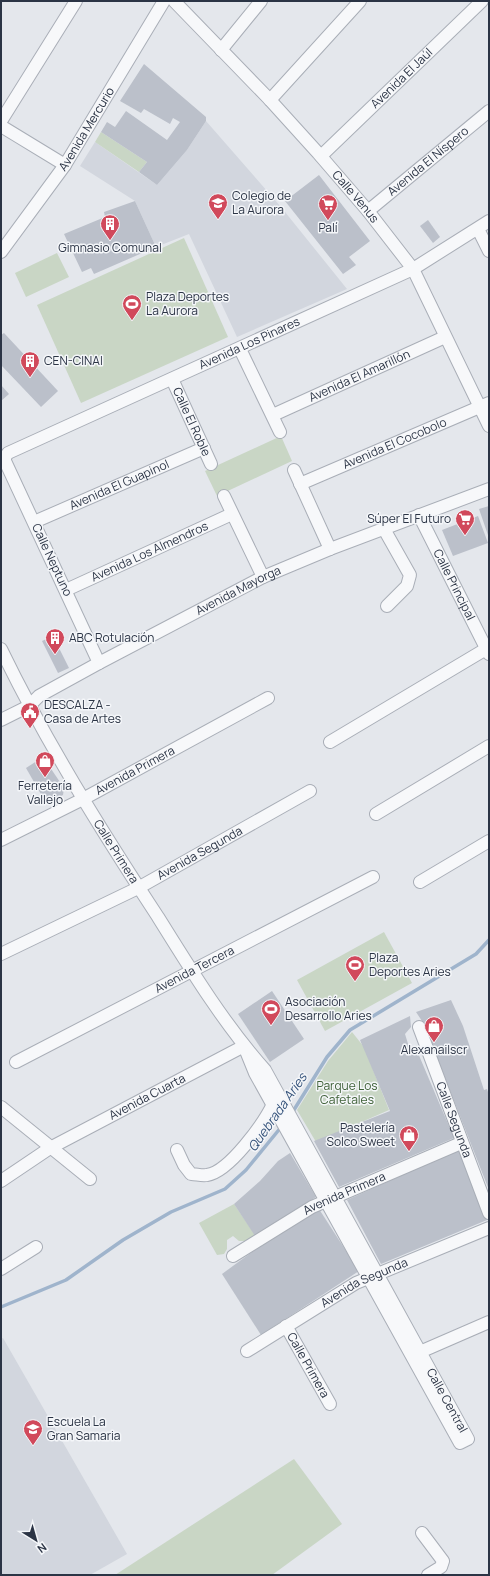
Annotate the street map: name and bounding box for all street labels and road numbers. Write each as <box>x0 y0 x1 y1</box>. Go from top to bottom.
street label: Avenida El Jaúl <box>367 44 436 112</box>
street label: Avenida Mercurio <box>54 84 118 174</box>
street label: Avenida El Níspero <box>384 122 472 200</box>
street label: Calle Venus <box>329 166 383 226</box>
street label: Avenida Los Pinares <box>196 313 303 373</box>
street label: Avenida El Amarillón <box>306 345 413 406</box>
street label: Calle El Roble <box>169 384 215 459</box>
street label: Avenida El Cocobolo <box>340 413 449 473</box>
street label: Avenida El Guapinol <box>67 455 172 514</box>
street label: Avenida Los Almendros <box>88 517 211 585</box>
street label: Calle Neptuno <box>28 521 77 599</box>
street label: Calle Principal <box>429 546 480 623</box>
street label: Avenida Mayorga <box>193 562 283 619</box>
street label: Avenida Primera <box>92 742 178 799</box>
street label: Calle Primera <box>90 816 143 887</box>
street label: Avenida Segunda <box>154 822 245 884</box>
street label: Avenida Tercera <box>151 941 237 997</box>
street label: Avenida Cuarta <box>106 1069 188 1124</box>
street label: Calle Segunda <box>432 1079 476 1160</box>
street label: Avenida Primera <box>300 1167 388 1219</box>
street label: Avenida Segunda <box>317 1254 410 1311</box>
street label: Calle Primera <box>283 1329 334 1401</box>
street label: Calle Central <box>423 1365 472 1436</box>

